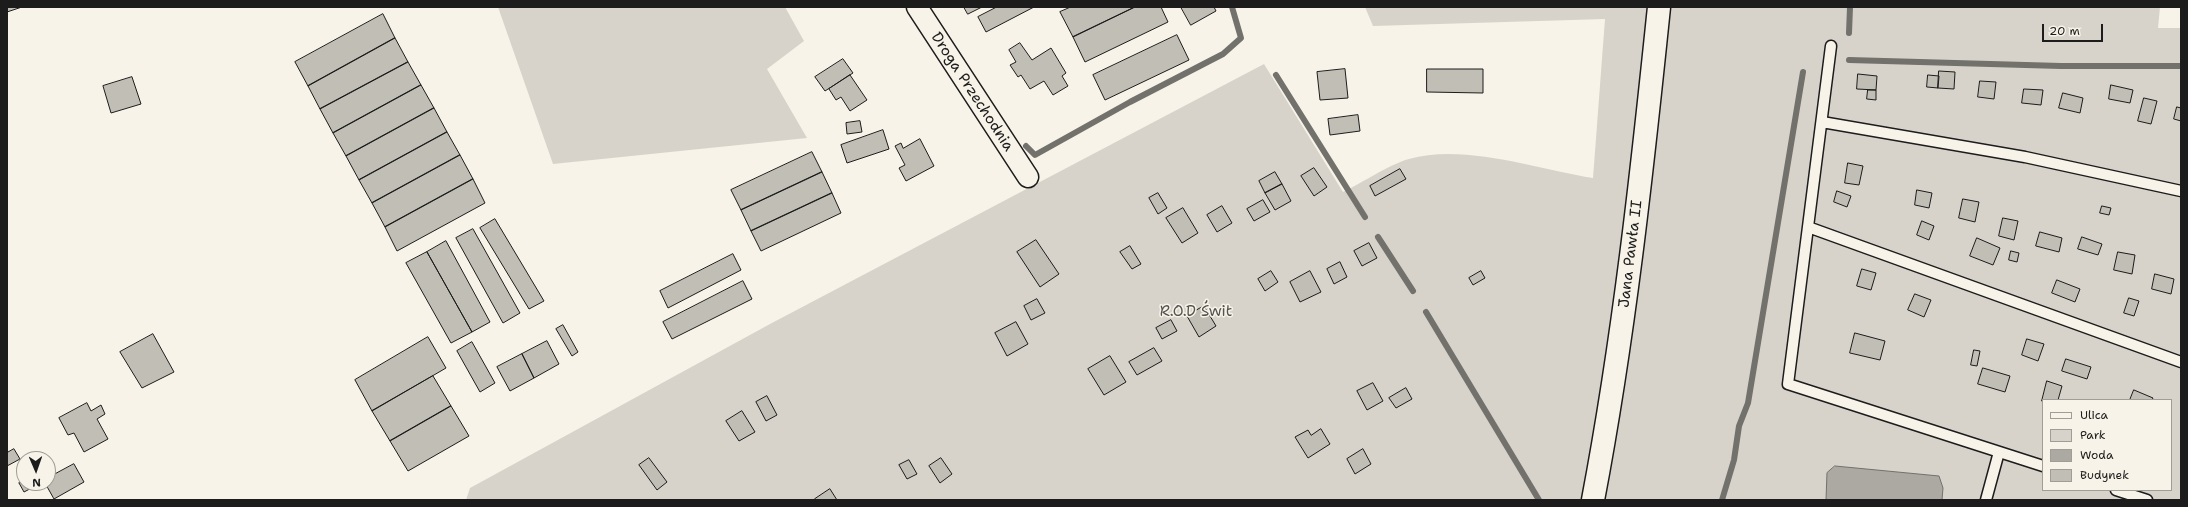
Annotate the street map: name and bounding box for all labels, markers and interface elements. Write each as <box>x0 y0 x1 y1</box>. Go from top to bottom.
scale bar <box>2044 16 2105 42</box>
text: 20 m <box>2049 23 2080 39</box>
street label: Droga Przechodnia <box>927 29 1017 155</box>
street label: Jana Pawła II <box>1615 199 1647 309</box>
park label: R.O.D Świt <box>1160 303 1232 321</box>
legend <box>2042 399 2172 491</box>
text: Ulica <box>2080 407 2108 423</box>
text: Park <box>2080 427 2106 443</box>
text: Woda <box>2080 447 2113 463</box>
north arrow <box>16 451 56 491</box>
text: Budynek <box>2080 467 2129 483</box>
text: N <box>32 475 41 490</box>

